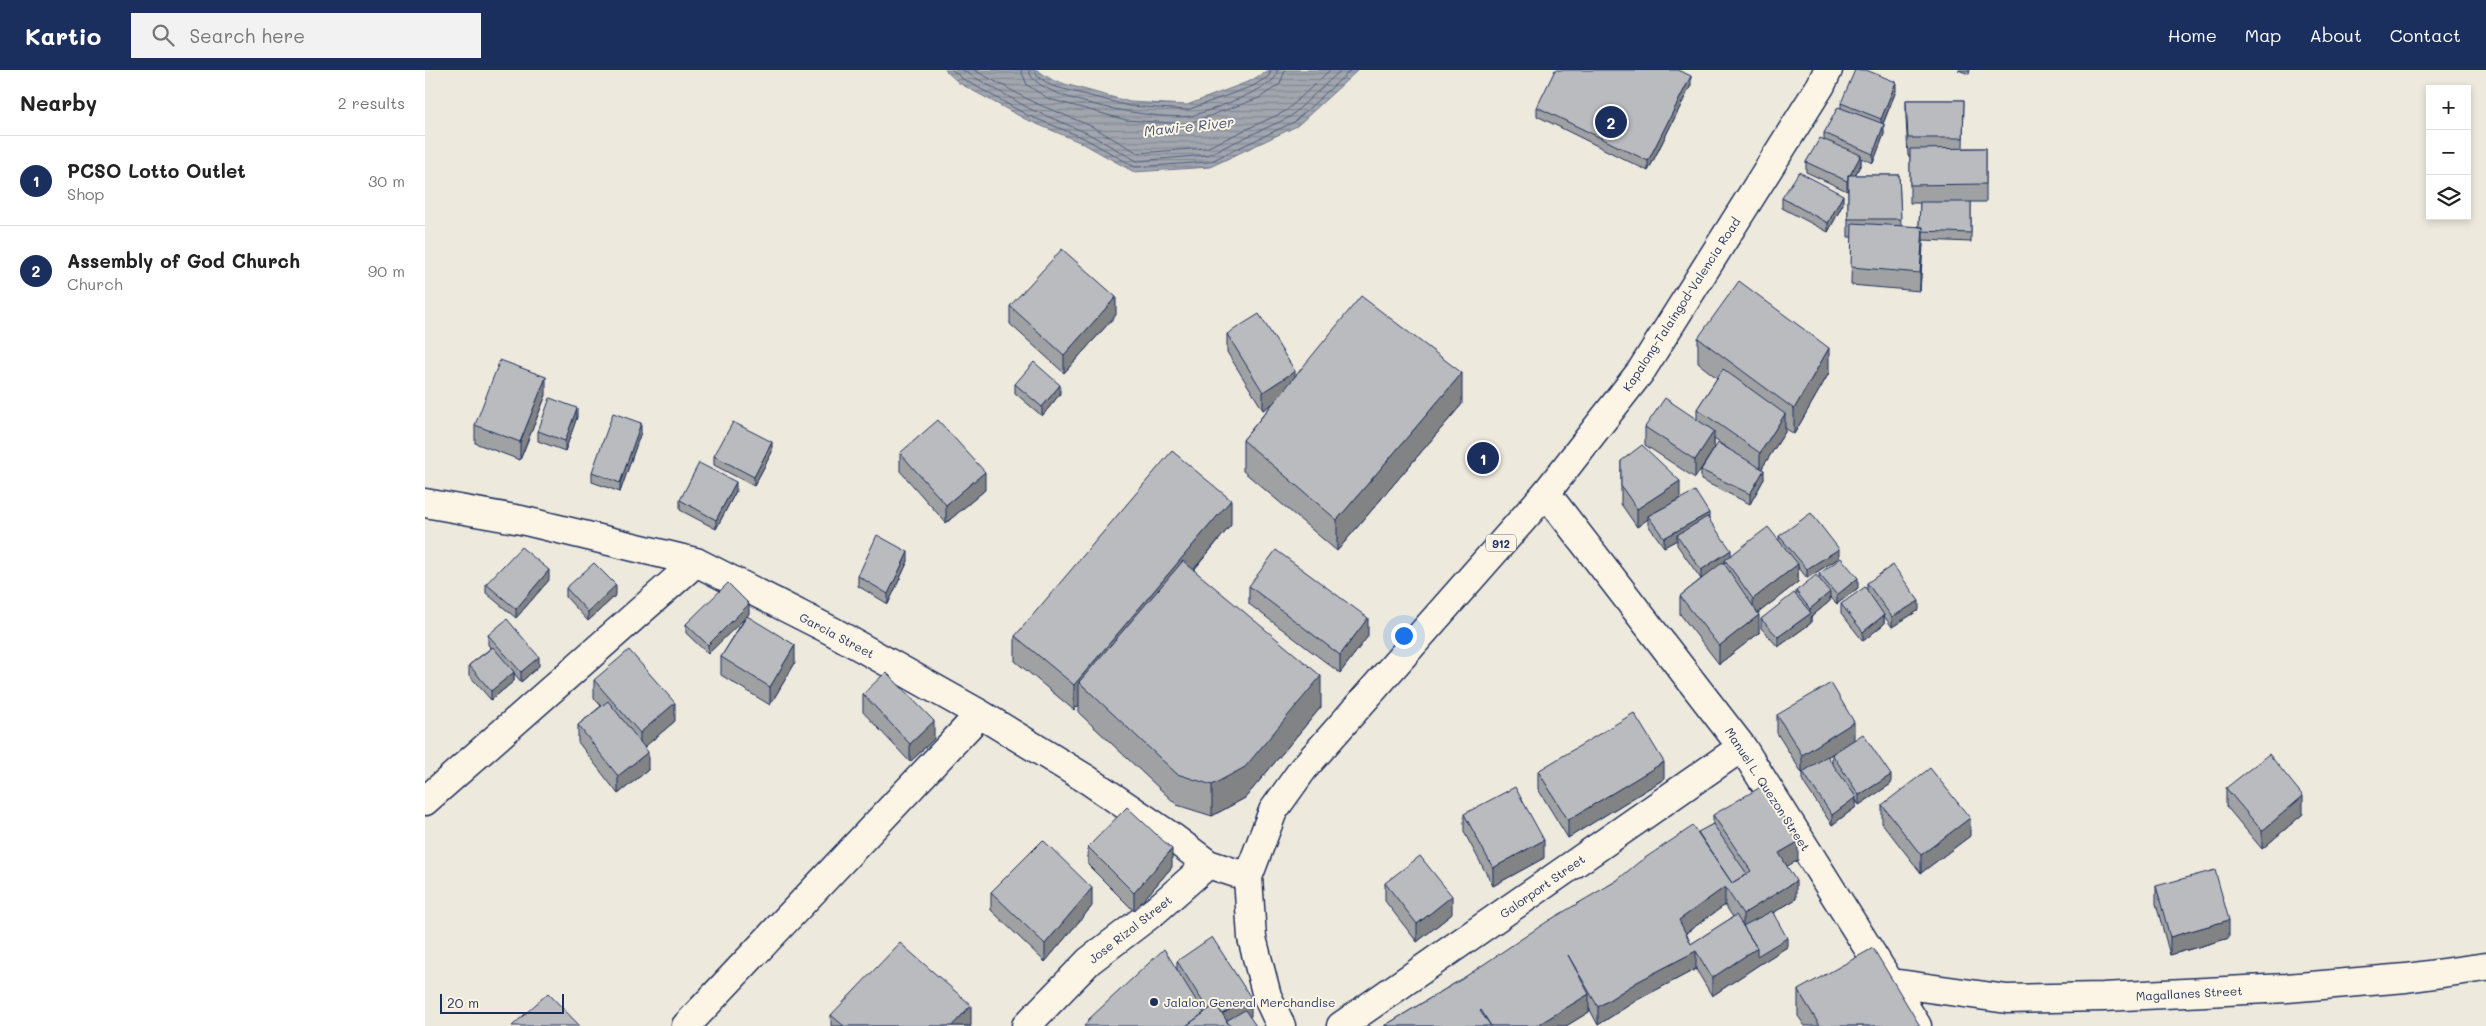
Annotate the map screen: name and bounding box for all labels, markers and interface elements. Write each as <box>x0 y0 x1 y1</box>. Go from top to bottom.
search box <box>131 13 481 58</box>
text: Kartio <box>25 20 101 51</box>
icon: search <box>149 21 177 49</box>
text: Search here <box>189 23 305 48</box>
text: Home <box>2168 23 2217 47</box>
text: Map <box>2245 23 2281 47</box>
text: About <box>2309 23 2362 47</box>
text: Contact <box>2390 23 2461 47</box>
map controls <box>2426 85 2471 220</box>
button: + <box>2426 85 2471 130</box>
text: Nearby <box>20 89 97 116</box>
text: 2 results <box>338 92 405 113</box>
pin: 2 <box>1595 103 1627 141</box>
water label: Mawi-e River <box>1143 112 1235 140</box>
button: − <box>2426 130 2471 175</box>
text: PCSO Lotto Outlet <box>67 158 246 183</box>
text: 1 <box>32 170 40 191</box>
text: 30 m <box>368 170 405 191</box>
button: layers <box>2426 175 2471 220</box>
text: Shop <box>67 183 104 204</box>
street label: Kapalong-Talaingod-Valencia Road <box>1619 214 1744 394</box>
text: Assembly of God Church <box>67 248 300 273</box>
text: 2 <box>32 260 40 281</box>
text: 90 m <box>368 260 405 281</box>
text: Church <box>67 273 123 294</box>
pin: 1 <box>1467 439 1499 477</box>
road number: 912 <box>1486 534 1516 552</box>
street label: Garcia Street <box>797 609 877 661</box>
your location <box>1391 623 1417 649</box>
street label: Manuel L. Quezon Street <box>1722 724 1814 854</box>
street label: Galorport Street <box>1496 851 1588 921</box>
street label: Jose Rizal Street <box>1085 891 1175 967</box>
street label: Magallanes Street <box>2135 982 2243 1004</box>
scale bar <box>440 991 564 1014</box>
text: 20 m <box>447 993 479 1012</box>
place label: Jalalon General Merchandise <box>1164 994 1335 1010</box>
marker: Jalalon General Merchandise <box>1148 996 1160 1008</box>

